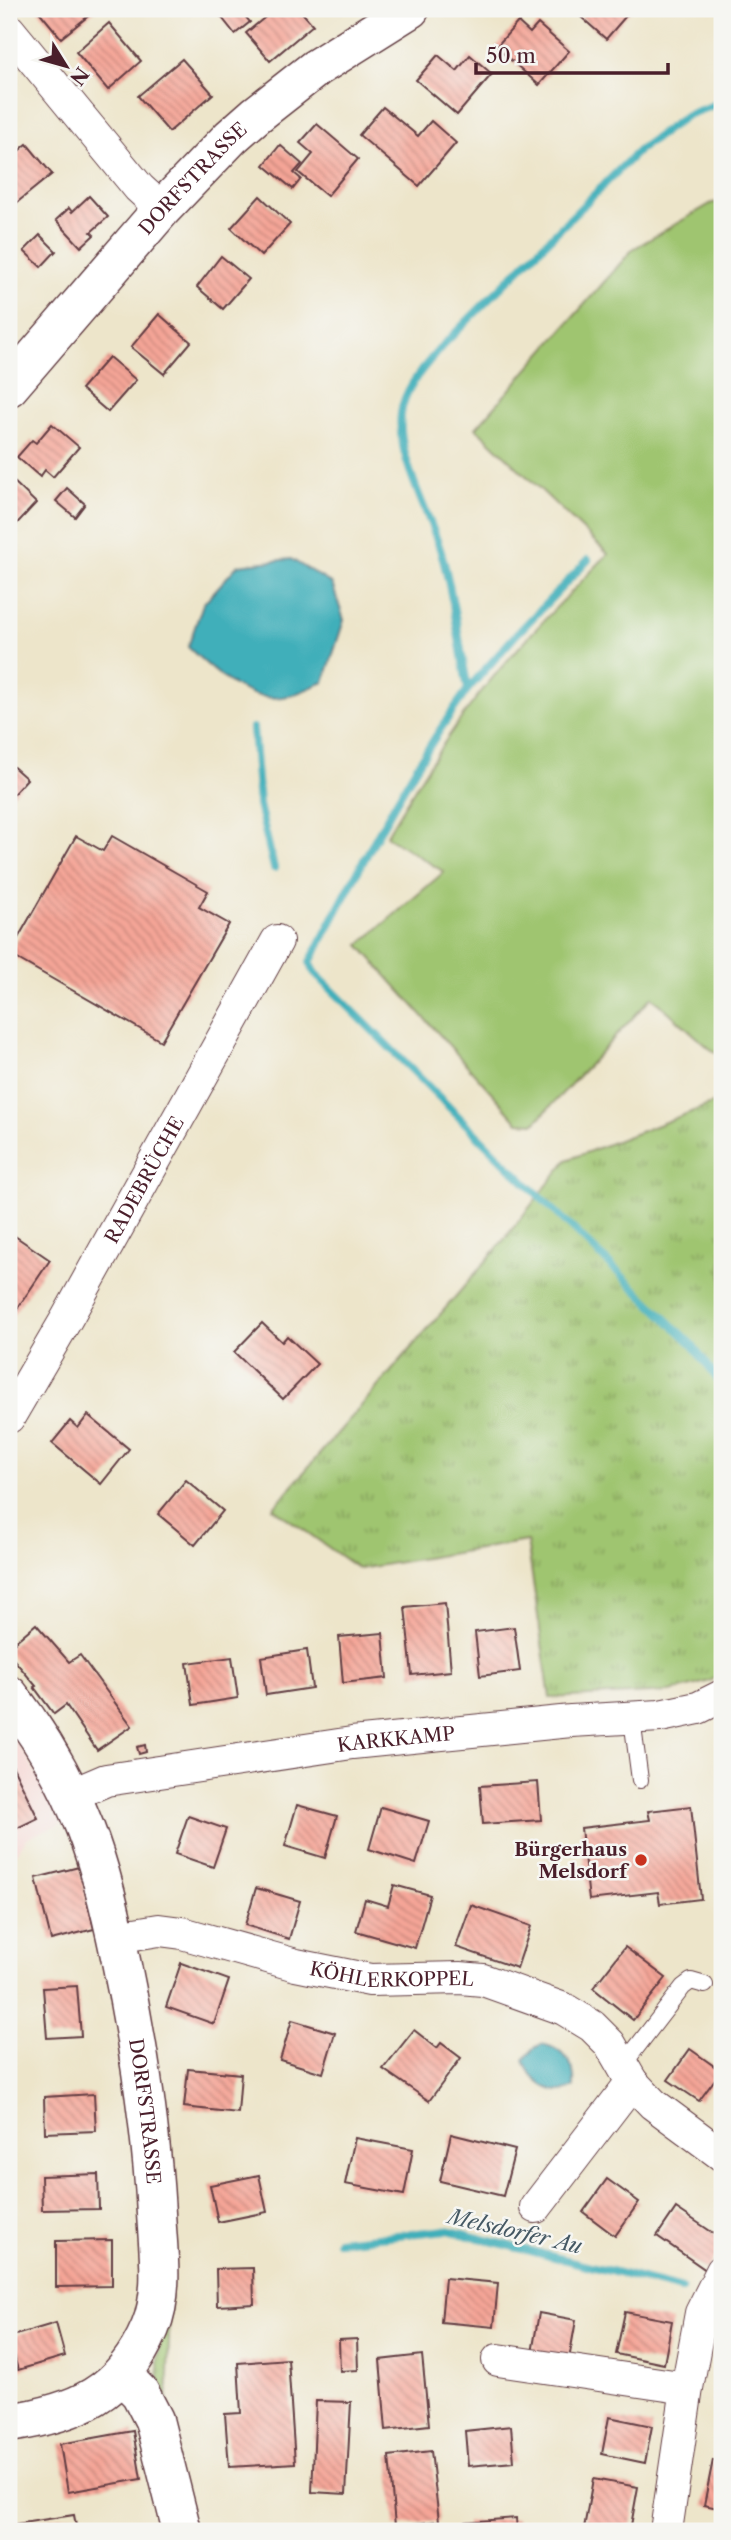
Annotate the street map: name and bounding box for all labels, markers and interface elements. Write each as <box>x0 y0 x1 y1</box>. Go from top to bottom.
north arrow <box>32 32 102 102</box>
scale bar <box>476 32 668 76</box>
text: 50 m <box>486 43 536 68</box>
text: N <box>65 62 93 89</box>
street label: DORFSTRASSE <box>134 117 251 239</box>
street label: RADEBRÜCHE <box>99 1112 189 1247</box>
street label: KARKKAMP <box>336 1721 456 1757</box>
place label: Bürgerhaus Melsdorf <box>514 1838 630 1883</box>
marker: Bürgerhaus Melsdorf <box>633 1852 649 1868</box>
street label: KÖHLERKOPPEL <box>308 1957 475 1992</box>
street label: DORFSTRASSE <box>124 2037 166 2185</box>
water label: Melsdorfer Au <box>443 2203 585 2259</box>

